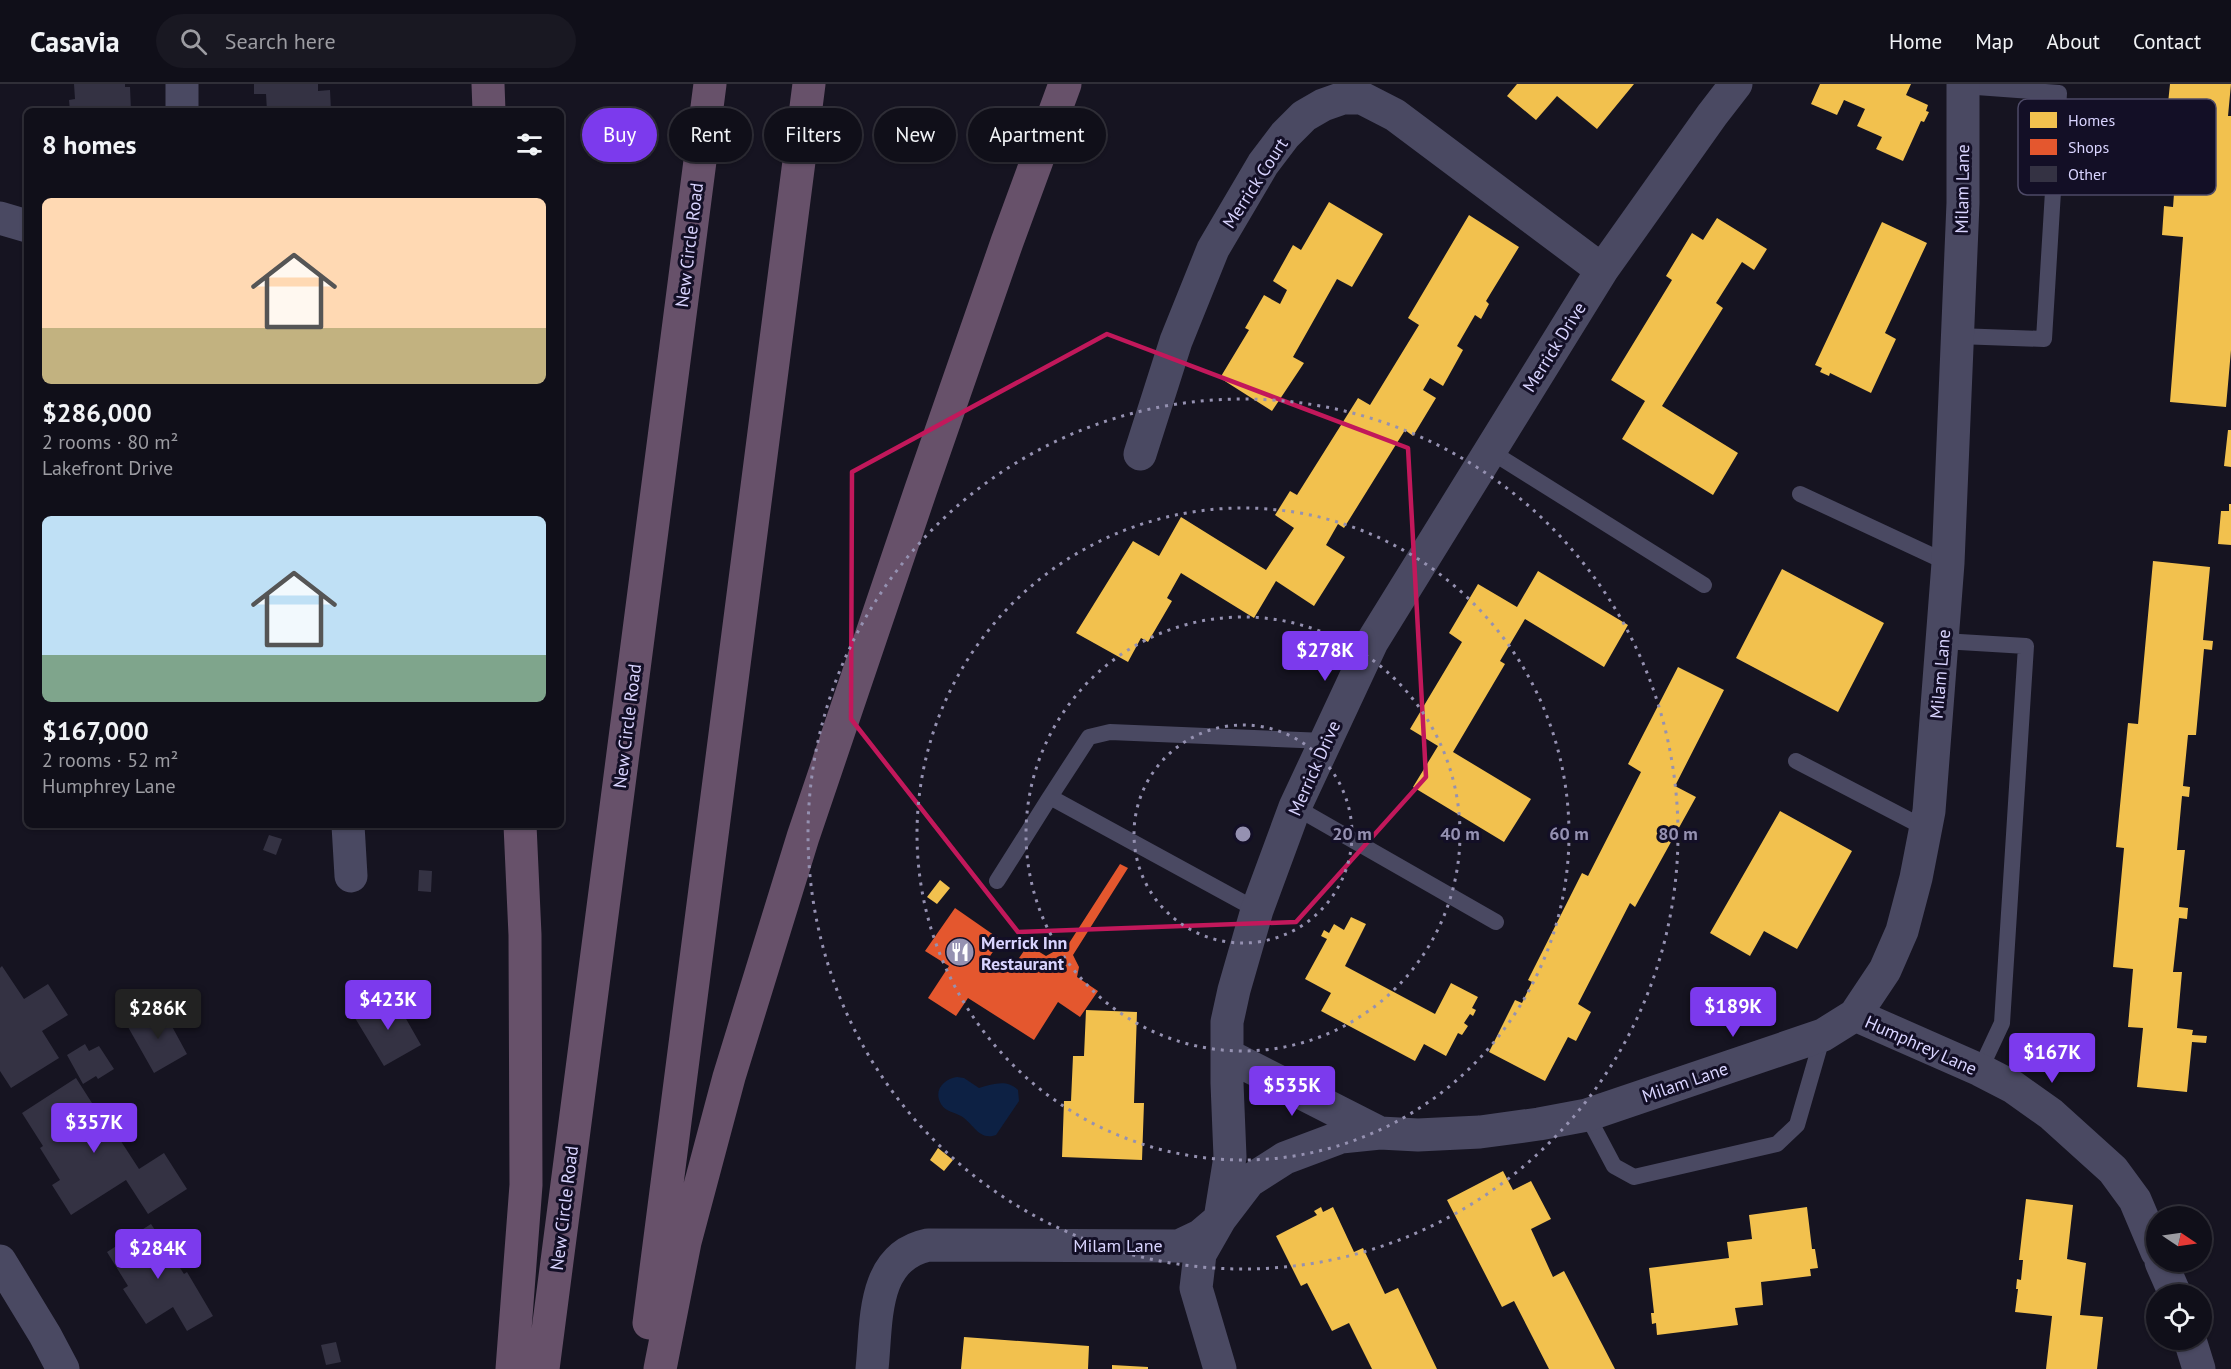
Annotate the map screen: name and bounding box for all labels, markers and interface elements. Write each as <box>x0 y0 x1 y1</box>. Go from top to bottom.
search box <box>156 14 576 68</box>
text: Casavia <box>30 23 120 60</box>
icon: search <box>177 25 210 58</box>
text: Search here <box>225 27 336 55</box>
text: Home <box>1889 28 1942 55</box>
text: Map <box>1975 28 2014 55</box>
text: About <box>2047 28 2100 55</box>
text: Contact <box>2133 28 2201 55</box>
legend <box>2018 99 2216 195</box>
chip: Buy <box>582 108 657 162</box>
chip: Rent <box>669 108 752 162</box>
chip: Filters <box>764 108 862 162</box>
chip: New <box>874 108 956 162</box>
chip: Apartment <box>968 108 1106 162</box>
text: Homes <box>2068 110 2115 130</box>
text: 8 homes <box>42 128 137 161</box>
icon: filters <box>513 128 546 161</box>
street label: Merrick Court <box>1217 133 1293 233</box>
text: Shops <box>2068 137 2109 157</box>
street label: Milam Lane <box>1950 144 1974 234</box>
text: Other <box>2068 164 2107 184</box>
street label: New Circle Road <box>670 181 708 309</box>
icon: home <box>240 237 348 345</box>
street label: Merrick Drive <box>1517 298 1591 396</box>
text: $286,000 <box>42 396 152 429</box>
text: 2 rooms · 80 m² <box>42 429 178 455</box>
text: Lakefront Drive <box>42 455 173 481</box>
icon: home <box>240 555 348 663</box>
street label: Milam Lane <box>1925 628 1955 720</box>
pin: $278K <box>1283 631 1367 682</box>
text: $278K <box>1296 637 1354 663</box>
street label: New Circle Road <box>608 662 646 790</box>
text: $167,000 <box>42 714 149 747</box>
street label: Merrick Drive <box>1283 717 1345 819</box>
text: 2 rooms · 52 m² <box>42 747 178 773</box>
text: Humphrey Lane <box>42 773 176 799</box>
text: 20 m <box>1332 822 1372 845</box>
text: 40 m <box>1440 822 1480 845</box>
text: 60 m <box>1549 822 1589 845</box>
text: 80 m <box>1658 822 1698 845</box>
centre of rings <box>1233 824 1253 844</box>
place label: Merrick Inn Restaurant <box>981 931 1067 975</box>
restaurant icon: Merrick Inn Restaurant <box>944 936 976 968</box>
pin: $423K <box>346 980 430 1031</box>
text: $423K <box>359 986 417 1012</box>
pin: $189K <box>1691 987 1775 1038</box>
pin: $286K <box>116 989 200 1040</box>
text: $189K <box>1704 993 1762 1019</box>
text: $286K <box>129 995 187 1021</box>
street label: Humphrey Lane <box>1861 1010 1981 1080</box>
pin: $167K <box>2010 1033 2094 1084</box>
text: $167K <box>2023 1039 2081 1065</box>
street label: Milam Lane <box>1639 1057 1731 1107</box>
pin: $535K <box>1250 1066 1334 1117</box>
text: $535K <box>1263 1072 1321 1098</box>
pin: $357K <box>52 1103 136 1154</box>
text: $357K <box>65 1109 123 1135</box>
street label: New Circle Road <box>545 1144 583 1272</box>
north arrow <box>2146 1206 2212 1272</box>
map controls <box>2146 1206 2212 1350</box>
pin: $284K <box>116 1229 200 1280</box>
street label: Milam Lane <box>1073 1234 1163 1257</box>
text: $284K <box>129 1235 187 1261</box>
button: locate <box>2146 1284 2212 1350</box>

